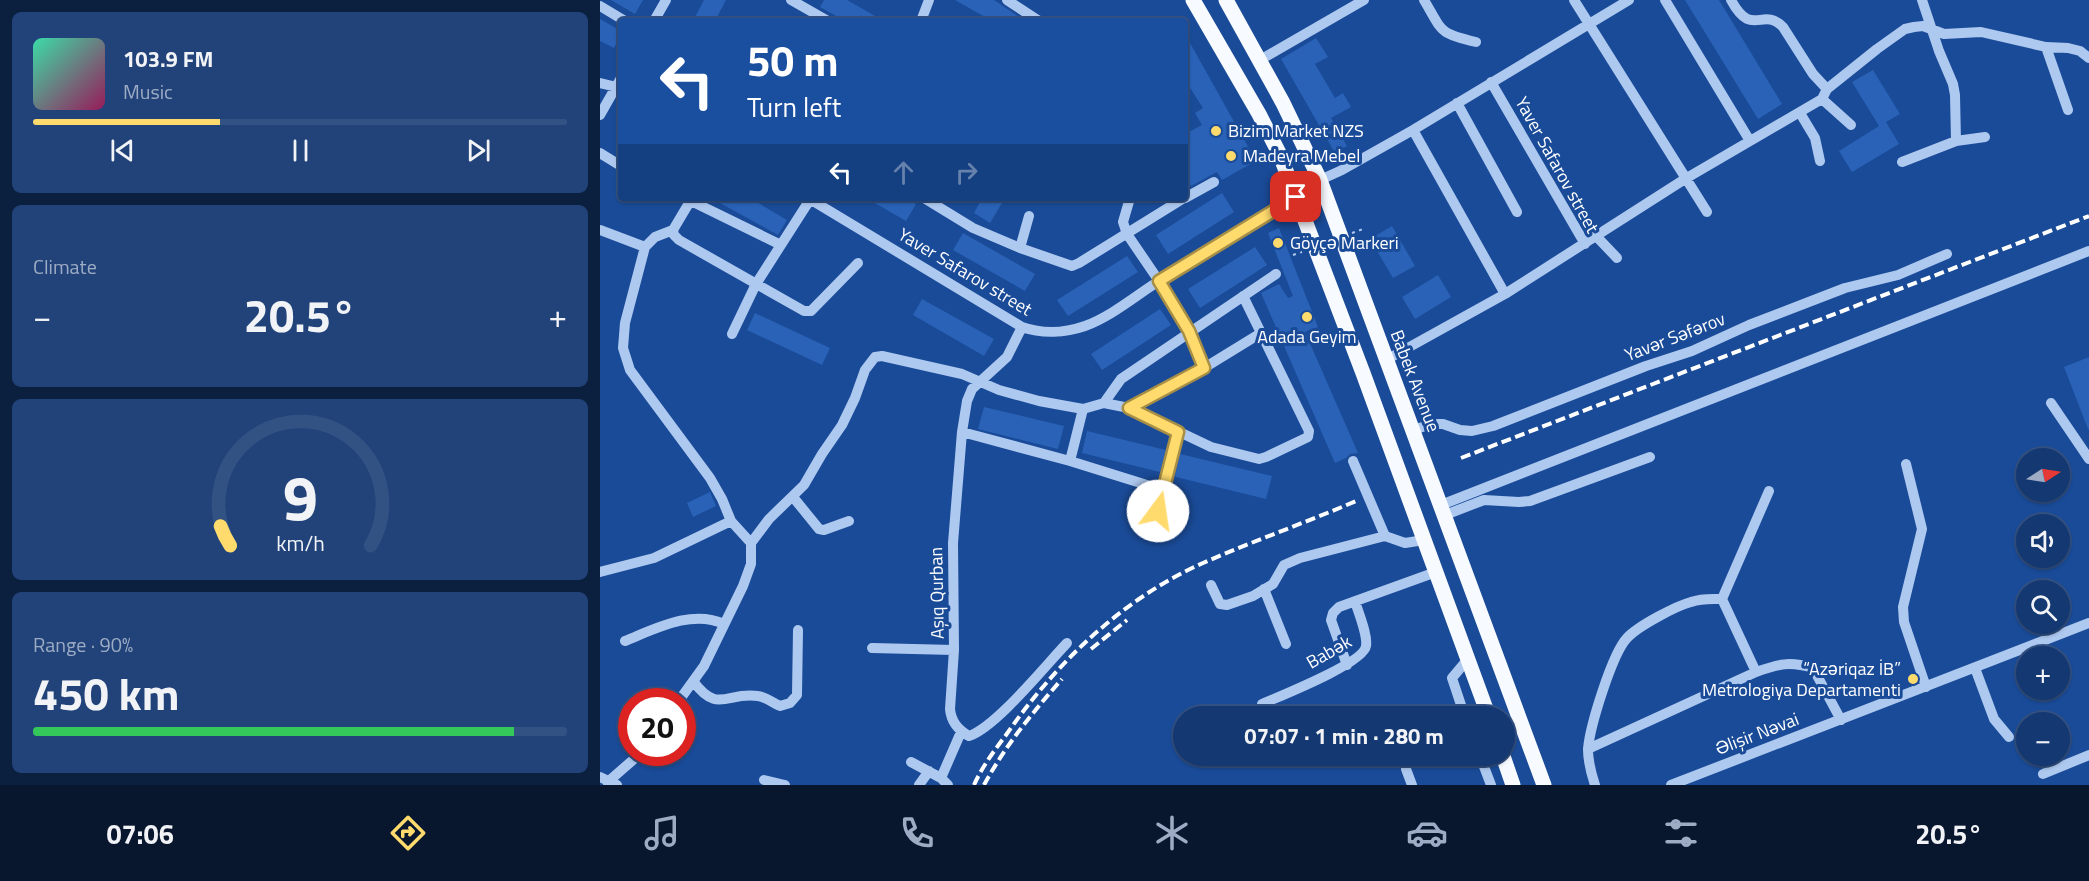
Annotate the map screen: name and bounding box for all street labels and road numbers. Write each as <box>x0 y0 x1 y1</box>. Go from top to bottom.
street label: Yaver Safarov street <box>1509 92 1606 238</box>
street label: Yaver Safarov street <box>893 221 1038 323</box>
street label: Yavər Səfərov <box>1620 305 1729 368</box>
street label: Babek Avenue <box>1384 326 1447 436</box>
street label: Aşıq Qurban <box>922 547 951 639</box>
street label: Babək <box>1301 628 1357 675</box>
street label: Əlişir Nəvai <box>1711 705 1803 762</box>

